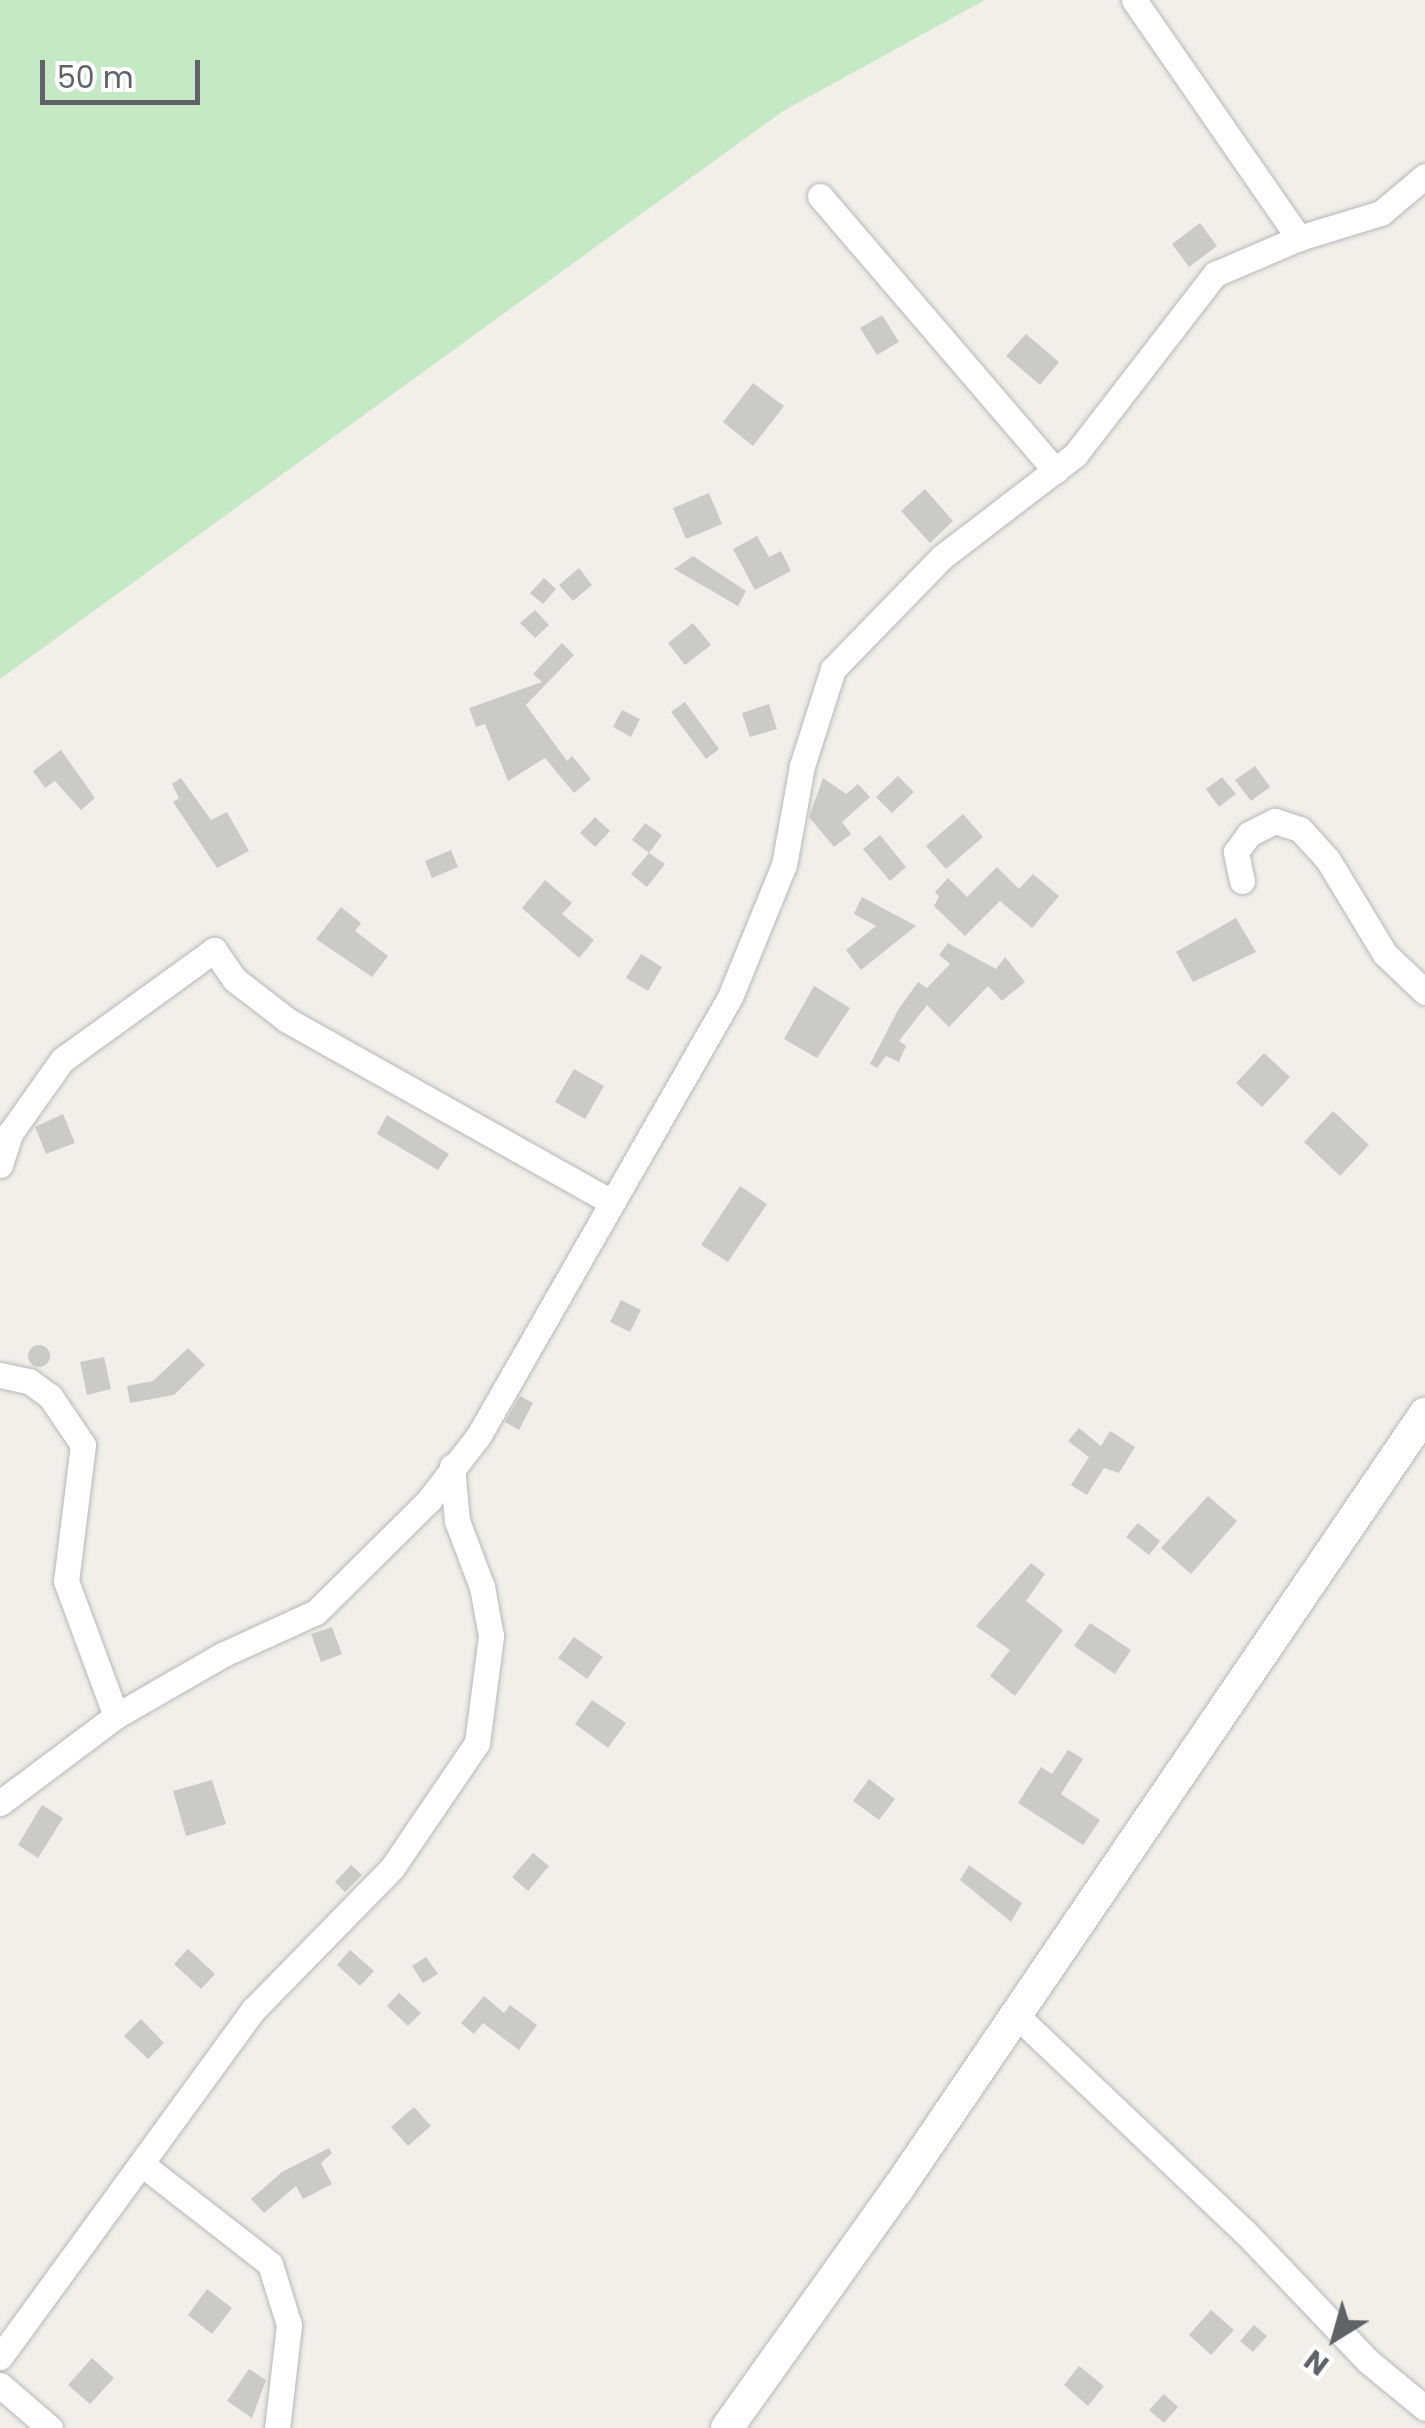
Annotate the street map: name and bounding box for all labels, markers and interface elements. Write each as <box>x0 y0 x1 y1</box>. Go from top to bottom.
scale bar <box>45 40 205 102</box>
text: 50 m <box>57 56 134 99</box>
north arrow <box>1285 2288 1385 2388</box>
text: N <box>1296 2340 1337 2384</box>

